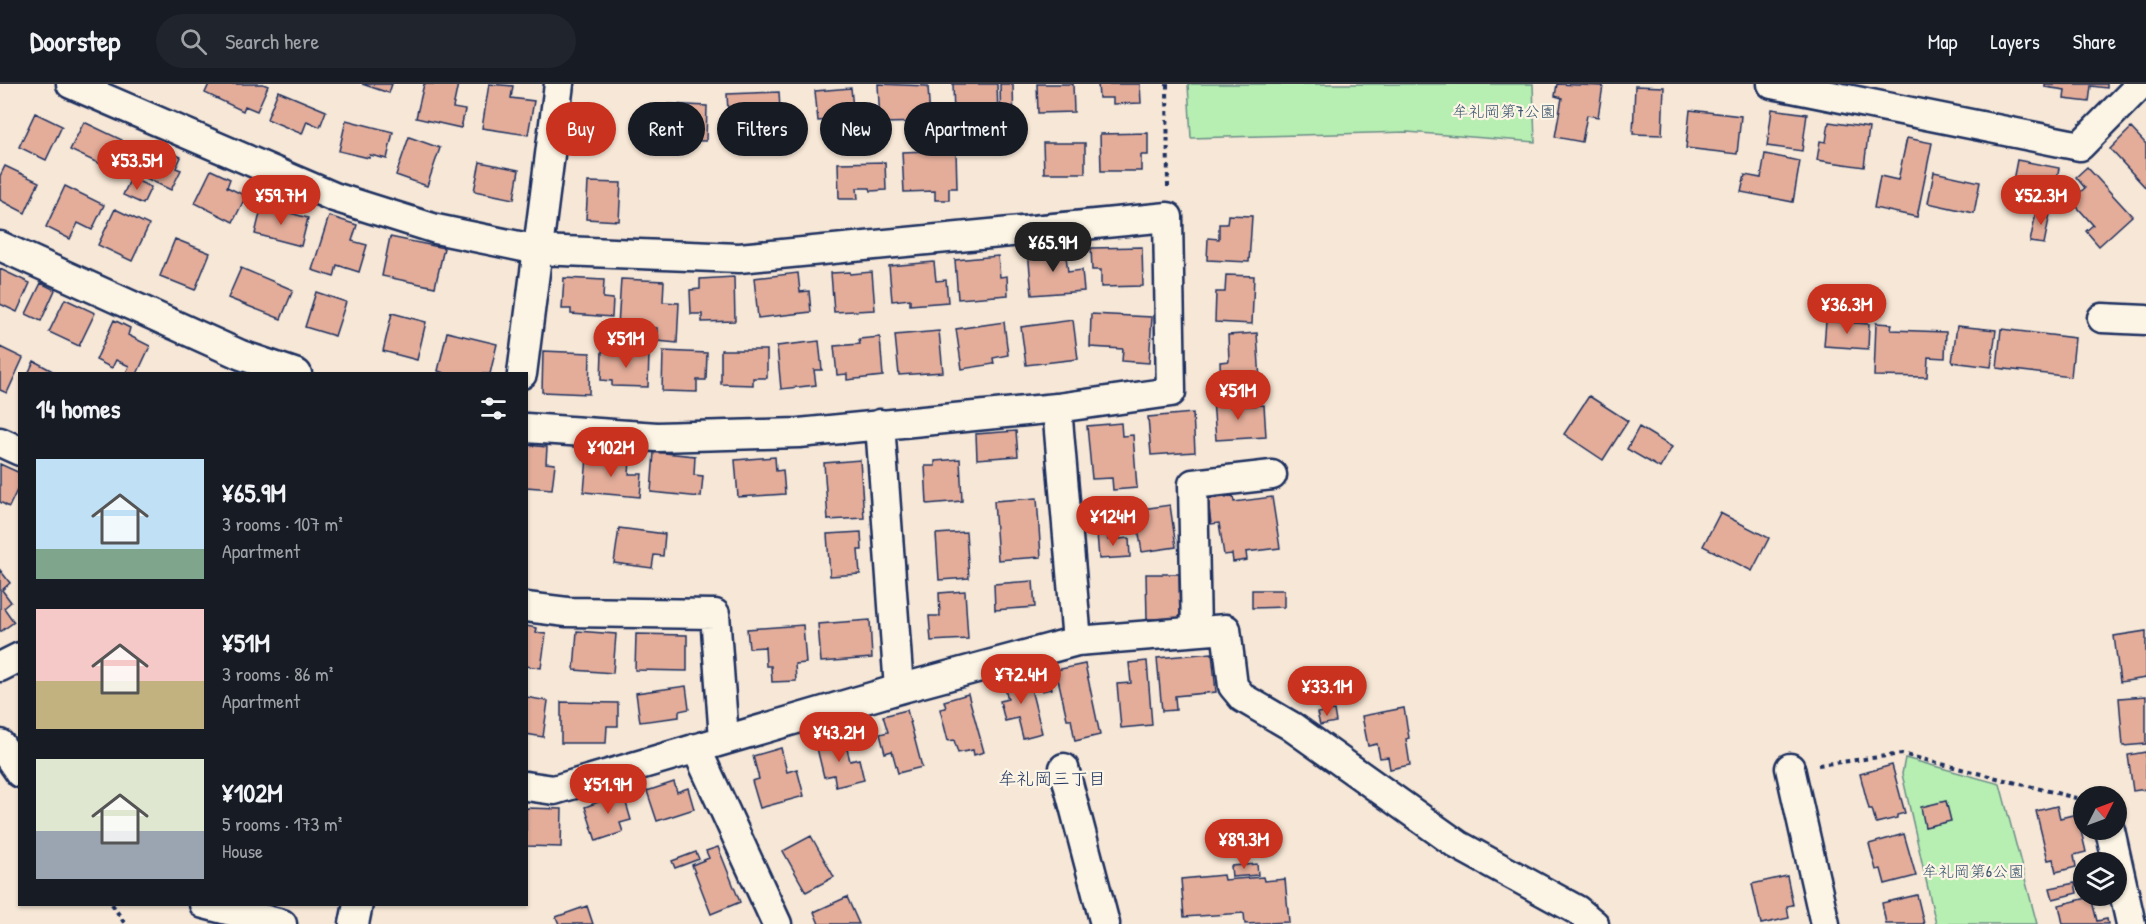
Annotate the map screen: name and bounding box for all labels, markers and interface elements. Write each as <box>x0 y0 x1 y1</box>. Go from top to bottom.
search box <box>156 14 576 68</box>
text: Doorstep <box>30 22 120 60</box>
icon: search <box>177 25 210 58</box>
text: Search here <box>225 26 319 56</box>
text: Map <box>1928 27 1957 56</box>
text: Layers <box>1990 27 2040 56</box>
text: Share <box>2073 27 2116 56</box>
park label: 牟礼岡第7公園 <box>1452 100 1556 122</box>
chip: Buy <box>546 102 616 156</box>
chip: Rent <box>628 102 705 156</box>
chip: Filters <box>717 102 808 156</box>
chip: New <box>820 102 892 156</box>
chip: Apartment <box>904 102 1028 156</box>
pin: ¥53.5M <box>88 140 186 191</box>
text: ¥53.5M <box>111 146 163 173</box>
pin: ¥59.7M <box>232 175 330 226</box>
pin: ¥52.3M <box>1992 175 2090 226</box>
text: ¥59.7M <box>255 181 307 208</box>
text: ¥52.3M <box>2015 181 2067 208</box>
pin: ¥65.9M <box>1004 222 1102 273</box>
text: ¥65.9M <box>1028 228 1078 255</box>
pin: ¥36.3M <box>1798 284 1896 335</box>
text: ¥36.3M <box>1821 290 1873 317</box>
pin: ¥51M <box>590 318 662 369</box>
text: ¥51M <box>608 324 644 351</box>
pin: ¥51M <box>1202 370 1274 421</box>
text: ¥51M <box>1220 376 1256 403</box>
text: 14 homes <box>36 391 121 426</box>
icon: filters <box>477 392 510 425</box>
pin: ¥102M <box>569 427 653 478</box>
text: ¥102M <box>588 433 634 460</box>
text: ¥65.9M <box>222 475 286 510</box>
icon: home <box>84 483 156 555</box>
pin: ¥124M <box>1071 496 1155 547</box>
text: ¥124M <box>1090 502 1136 529</box>
text: 3 rooms · 107 m² <box>222 510 343 537</box>
text: Apartment <box>222 537 300 564</box>
text: ¥51M <box>222 625 270 660</box>
icon: home <box>84 633 156 705</box>
pin: ¥72.4M <box>972 654 1070 705</box>
text: 3 rooms · 86 m² <box>222 660 333 687</box>
text: ¥72.4M <box>995 660 1047 687</box>
pin: ¥33.1M <box>1278 666 1376 717</box>
text: ¥33.1M <box>1302 672 1352 699</box>
text: Apartment <box>222 687 300 714</box>
pin: ¥43.2M <box>790 712 888 763</box>
text: ¥43.2M <box>813 718 865 745</box>
pin: ¥51.9M <box>559 764 657 815</box>
district label: 牟礼岡三丁目 <box>998 766 1106 791</box>
text: ¥51.9M <box>584 770 632 797</box>
text: ¥102M <box>222 775 283 810</box>
icon: home <box>84 783 156 855</box>
north arrow <box>2073 786 2127 840</box>
map controls <box>2073 786 2127 906</box>
text: 5 rooms · 173 m² <box>222 810 342 837</box>
pin: ¥89.3M <box>1195 819 1293 870</box>
text: ¥89.3M <box>1219 825 1269 852</box>
text: House <box>222 837 263 864</box>
button: layers <box>2073 852 2127 906</box>
park label: 牟礼岡第6公園 <box>1922 860 2024 882</box>

